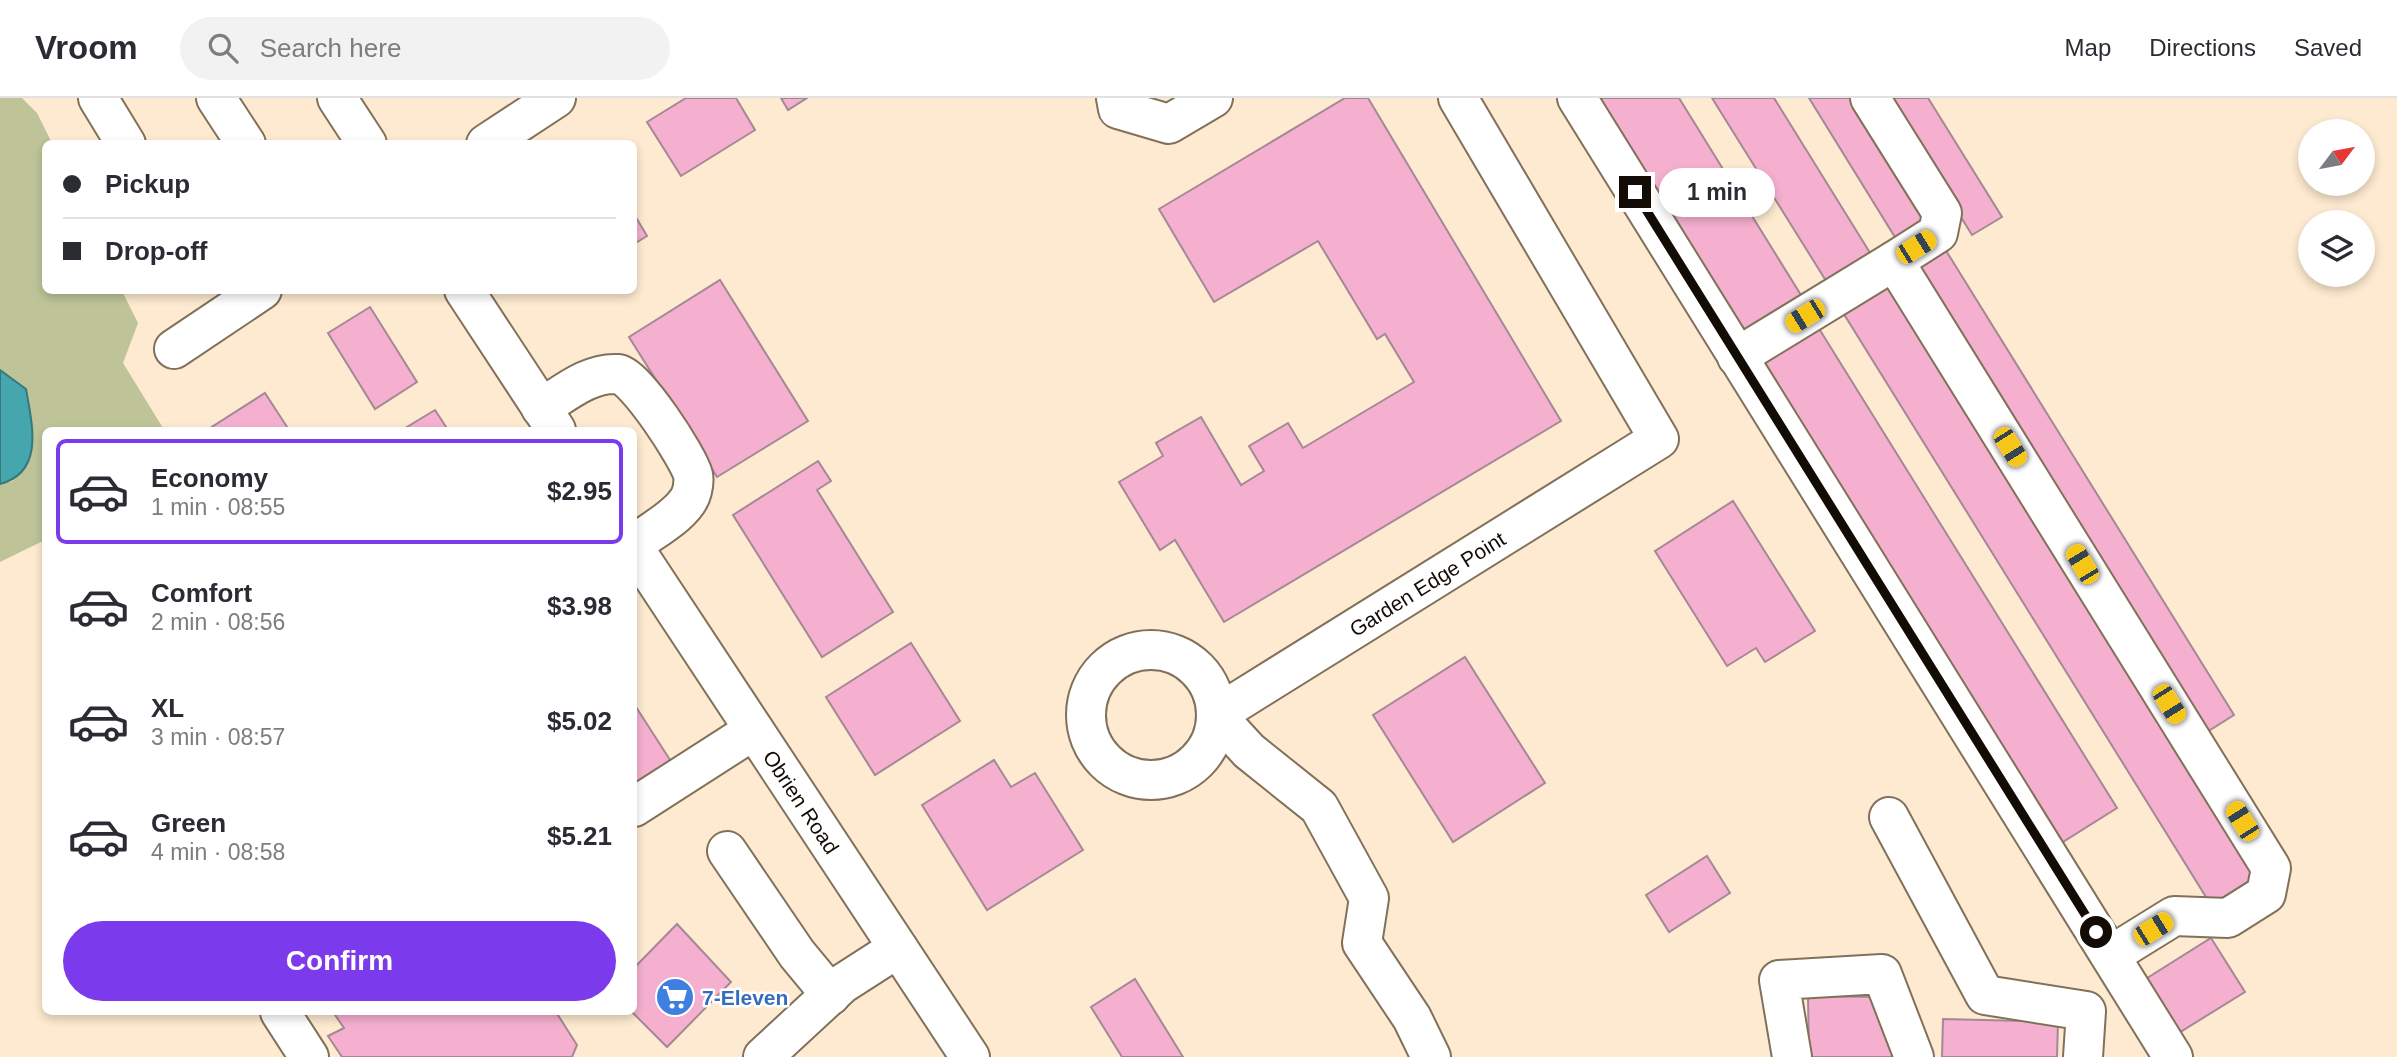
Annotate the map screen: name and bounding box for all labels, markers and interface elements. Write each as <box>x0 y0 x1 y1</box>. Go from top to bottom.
search box <box>180 17 670 80</box>
text: Vroom <box>35 29 138 66</box>
icon: search <box>204 29 242 67</box>
text: Search here <box>260 33 401 63</box>
text: Map <box>2065 34 2111 61</box>
text: Directions <box>2149 34 2256 61</box>
text: Saved <box>2294 34 2362 61</box>
north arrow <box>2298 119 2375 196</box>
map controls <box>2298 119 2375 287</box>
callout: 1 min <box>1660 168 1775 217</box>
text: Pickup <box>105 169 190 199</box>
route end <box>1619 176 1651 208</box>
text: 1 min <box>1687 179 1747 205</box>
button: layers <box>2298 210 2375 287</box>
car <box>1893 227 1940 267</box>
text: Drop-off <box>105 236 208 266</box>
car <box>1782 296 1829 336</box>
car <box>1990 424 2031 470</box>
icon: car <box>67 460 130 523</box>
text: Economy <box>151 463 268 493</box>
text: $2.95 <box>547 476 612 506</box>
text: 1 min · 08:55 <box>151 494 285 520</box>
street label: Garden Edge Point <box>1345 526 1509 641</box>
car <box>2063 541 2102 587</box>
icon: car <box>67 575 130 638</box>
text: Comfort <box>151 578 252 608</box>
text: $3.98 <box>547 591 612 621</box>
text: 2 min · 08:56 <box>151 609 285 635</box>
car <box>2149 681 2190 727</box>
icon: car <box>67 690 130 753</box>
text: XL <box>151 693 184 723</box>
text: $5.02 <box>547 706 612 736</box>
text: 3 min · 08:57 <box>151 724 285 750</box>
street label: Obrien Road <box>759 746 844 858</box>
car <box>2222 798 2263 844</box>
icon: car <box>67 805 130 868</box>
text: Green <box>151 808 226 838</box>
text: $5.21 <box>547 821 612 851</box>
text: 4 min · 08:58 <box>151 839 285 865</box>
car <box>2130 909 2177 949</box>
route start <box>2080 916 2112 948</box>
button: Confirm <box>63 921 616 1001</box>
supermarket icon: 7-Eleven <box>654 976 696 1018</box>
place label: 7-Eleven <box>702 986 788 1009</box>

